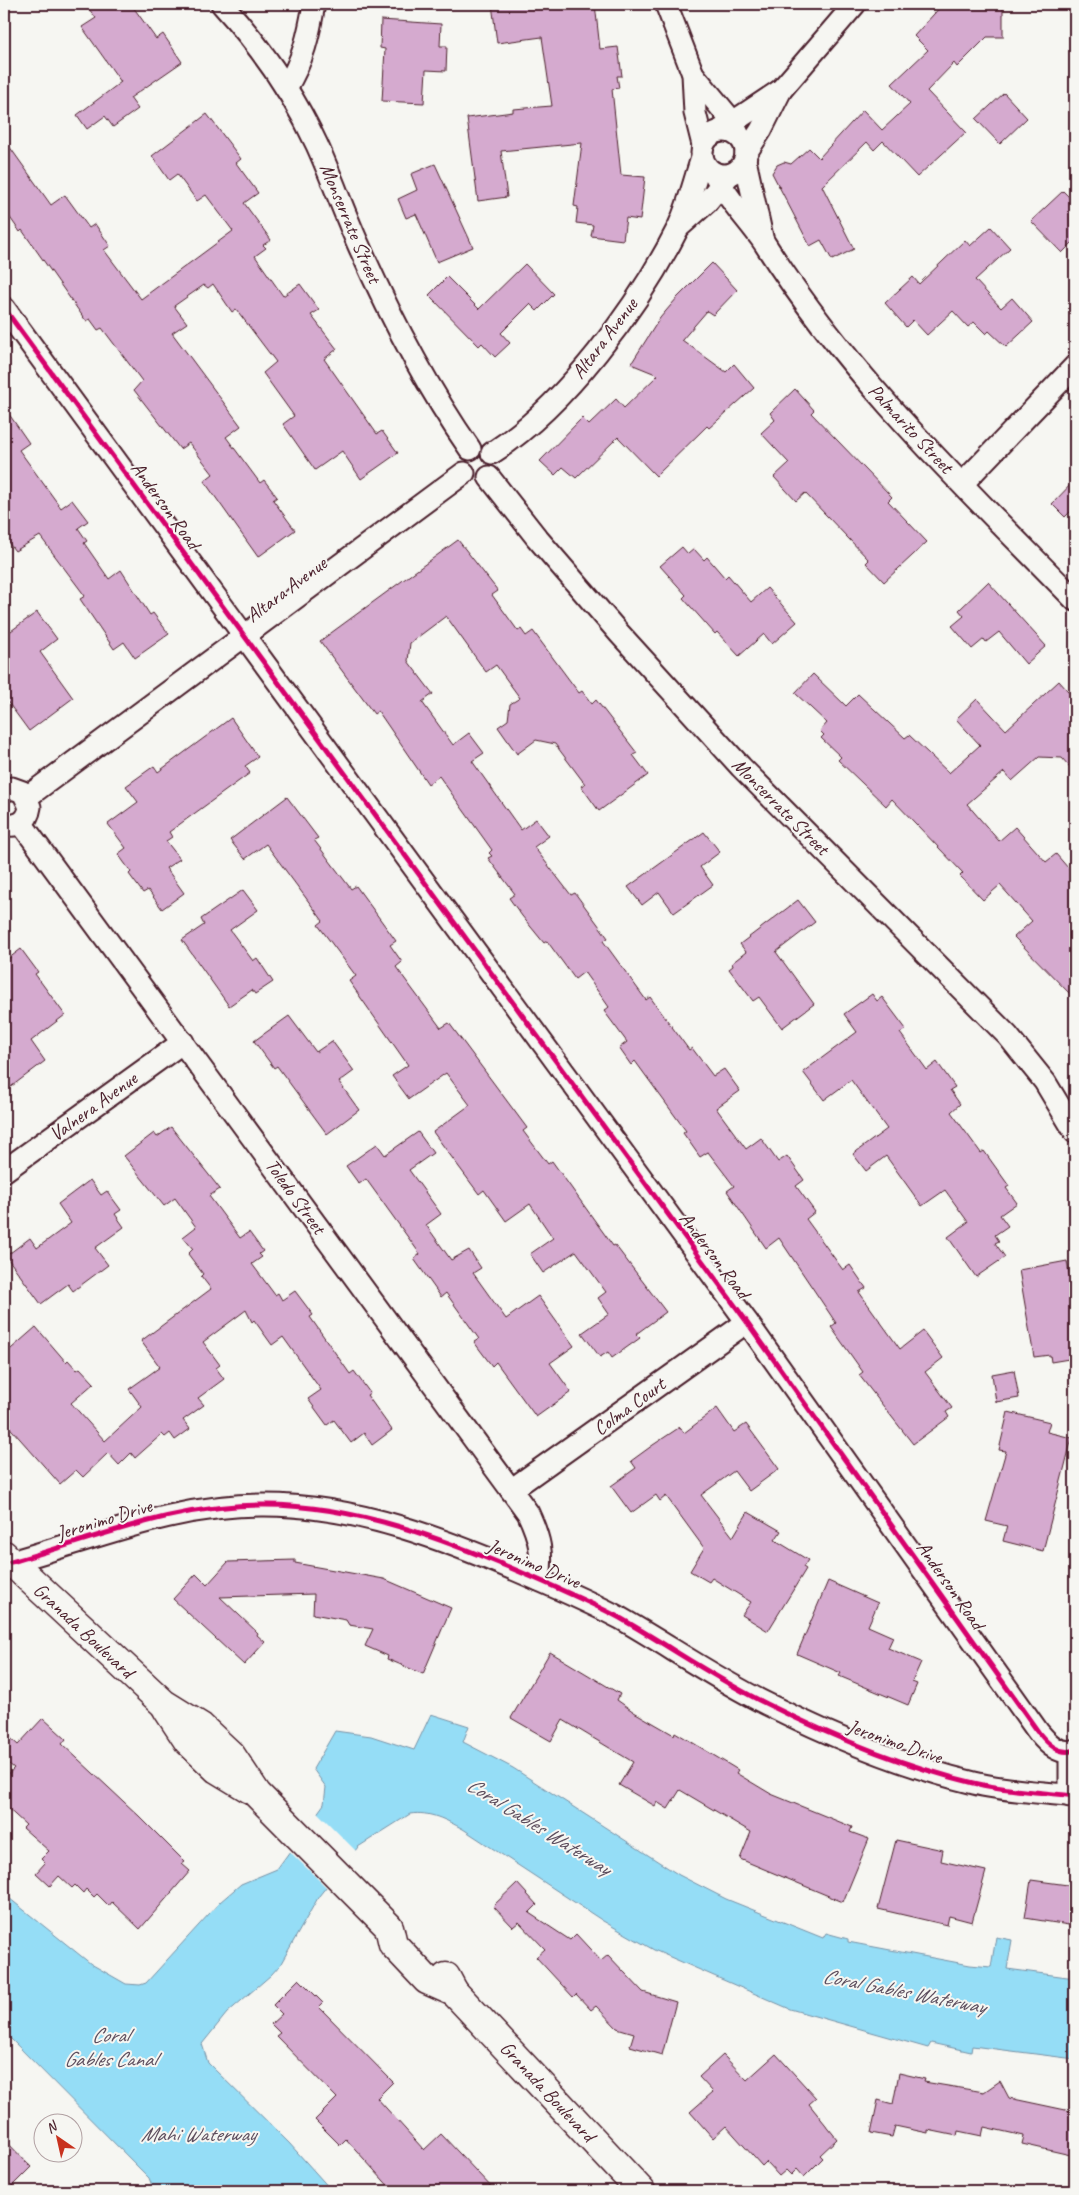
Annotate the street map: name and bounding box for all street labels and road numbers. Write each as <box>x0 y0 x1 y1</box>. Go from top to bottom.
street label: Monserrate Street <box>314 160 388 289</box>
street label: Altara Avenue <box>566 292 644 384</box>
street label: Palmarito Street <box>863 378 960 480</box>
street label: Anderson Road <box>125 457 208 557</box>
street label: Altara Avenue <box>241 550 333 628</box>
street label: Monserrate Street <box>727 752 836 862</box>
street label: Valnera Avenue <box>44 1065 143 1147</box>
street label: Toledo Street <box>260 1154 333 1241</box>
street label: Anderson Road <box>674 1207 757 1306</box>
street label: Colma Court <box>588 1371 672 1441</box>
street label: Jeronimo Drive <box>53 1493 156 1546</box>
street label: Jeronimo Drive <box>483 1532 585 1595</box>
street label: Anderson Road <box>911 1536 992 1637</box>
street label: Granada Boulevard <box>28 1577 142 1686</box>
street label: Jeronimo Drive <box>843 1713 947 1770</box>
street label: Granada Boulevard <box>495 2036 603 2149</box>

